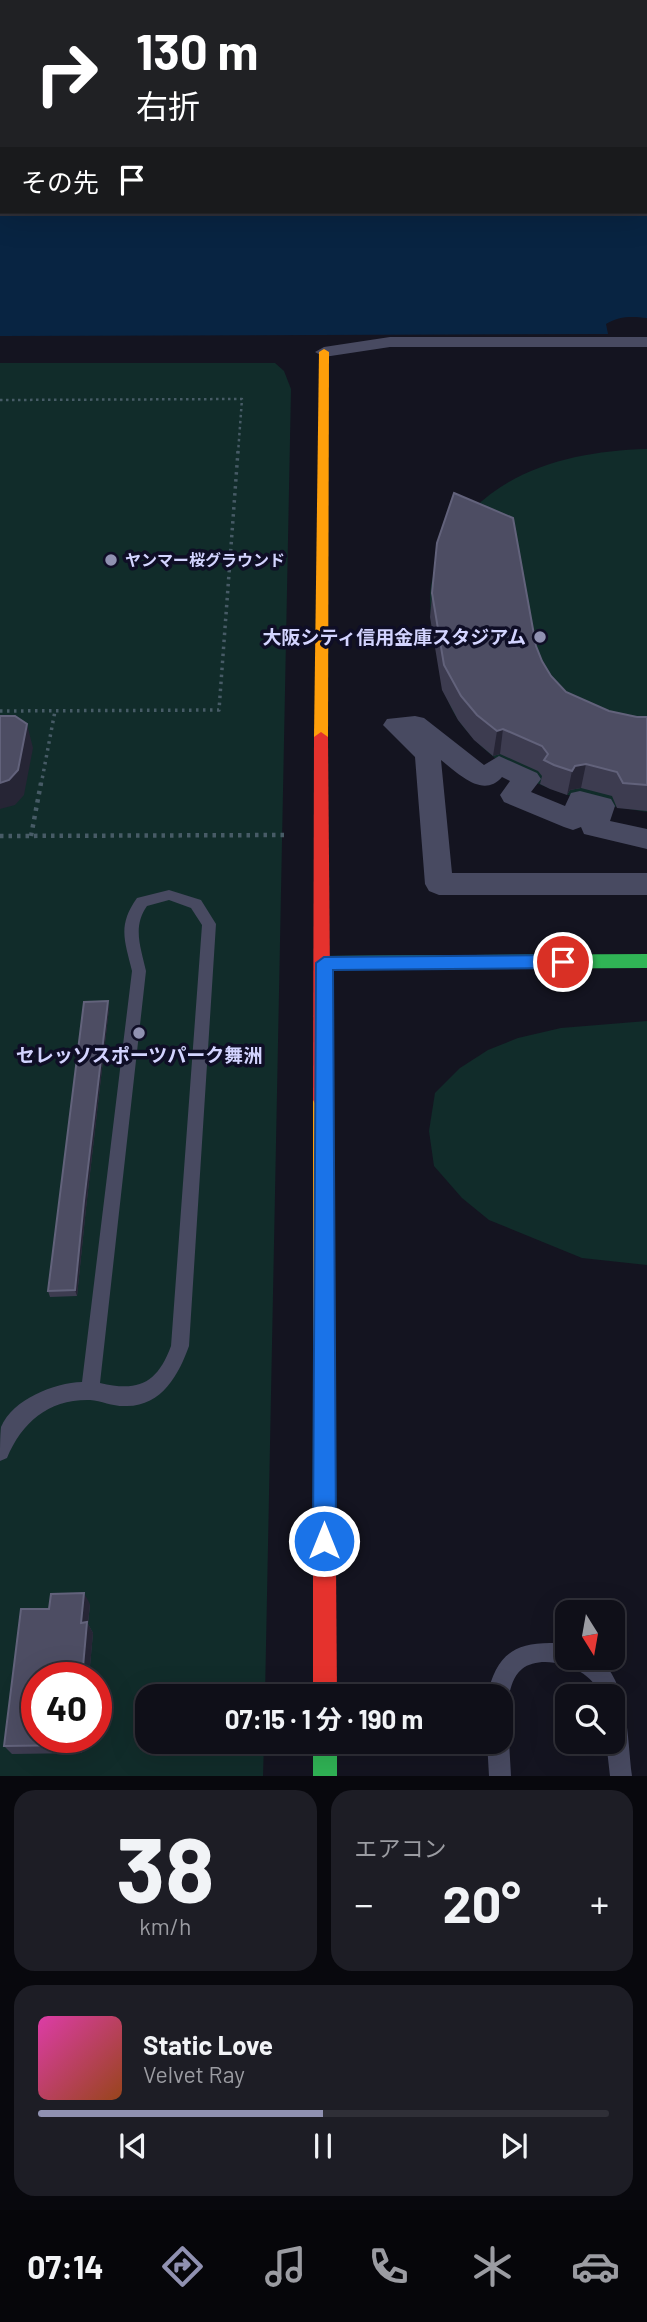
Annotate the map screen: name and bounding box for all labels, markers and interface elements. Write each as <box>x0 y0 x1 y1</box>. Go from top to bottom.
text: 130 m <box>136 21 258 80</box>
icon: right <box>21 28 112 119</box>
text: 右折 <box>136 86 200 124</box>
icon: arrive <box>113 161 151 199</box>
text: その先 <box>21 166 99 197</box>
place label: ヤンマー桜グラウンド <box>125 550 285 569</box>
marker: ヤンマー桜グラウンド <box>103 552 119 568</box>
place label: 大阪シティ信用金庫スタジアム <box>262 625 526 648</box>
marker: 大阪シティ信用金庫スタジアム <box>532 629 548 645</box>
pin <box>533 932 593 992</box>
icon: arrive <box>544 943 582 981</box>
marker: セレッソスポーツパーク舞洲 <box>131 1025 147 1041</box>
place label: セレッソスポーツパーク舞洲 <box>16 1043 262 1066</box>
position arrow <box>287 1504 361 1578</box>
north arrow <box>555 1600 625 1670</box>
map controls <box>555 1600 625 1754</box>
speed limit sign: 40 <box>21 1662 112 1753</box>
button: search <box>555 1684 625 1754</box>
text: 07:15 · 1 分 · 190 m <box>225 1703 423 1734</box>
text: 38 <box>116 1812 214 1921</box>
text: エアコン <box>355 1834 447 1862</box>
text: 20° <box>443 1871 521 1933</box>
text: − <box>355 1880 374 1926</box>
text: + <box>590 1880 609 1926</box>
text: km/h <box>139 1912 191 1940</box>
text: Static Love <box>143 2029 273 2060</box>
text: Velvet Ray <box>143 2060 245 2088</box>
icon: previous <box>114 2127 152 2165</box>
icon: pause <box>304 2127 342 2165</box>
icon: next <box>495 2127 533 2165</box>
icon: directions <box>158 2242 207 2291</box>
icon: music <box>261 2242 310 2291</box>
icon: phone <box>364 2242 413 2291</box>
icon: climate <box>468 2242 517 2291</box>
icon: car <box>571 2242 620 2291</box>
text: 07:14 <box>27 2247 104 2285</box>

